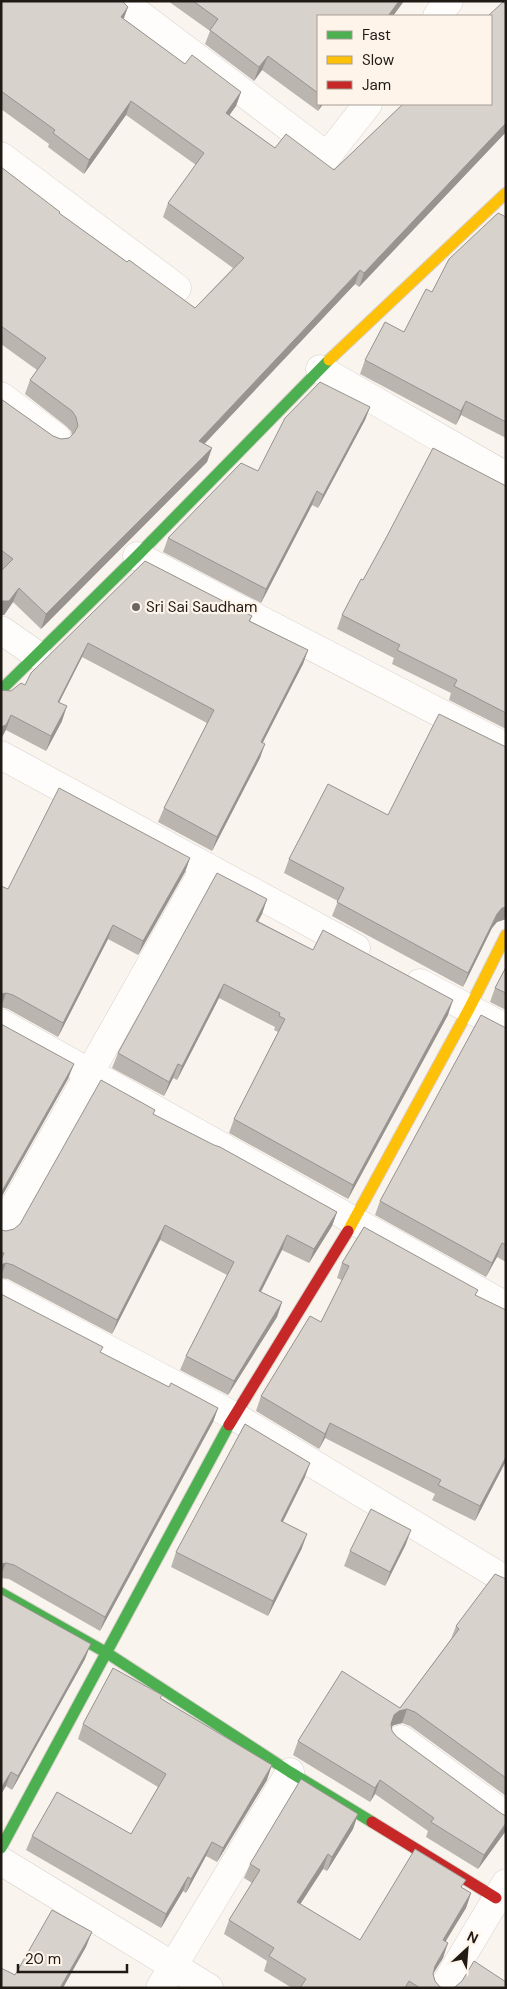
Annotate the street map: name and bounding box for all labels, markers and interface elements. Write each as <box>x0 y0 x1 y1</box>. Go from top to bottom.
legend <box>317 15 492 105</box>
text: Fast <box>362 25 391 45</box>
text: Slow <box>362 50 395 70</box>
text: Jam <box>362 75 391 95</box>
place label: Sri Sai Saudham <box>146 597 257 617</box>
marker: Sri Sai Saudham <box>130 601 142 613</box>
north arrow <box>442 1924 492 1974</box>
text: N <box>464 1927 481 1948</box>
scale bar <box>18 1942 126 1974</box>
text: 20 m <box>25 1949 61 1969</box>

